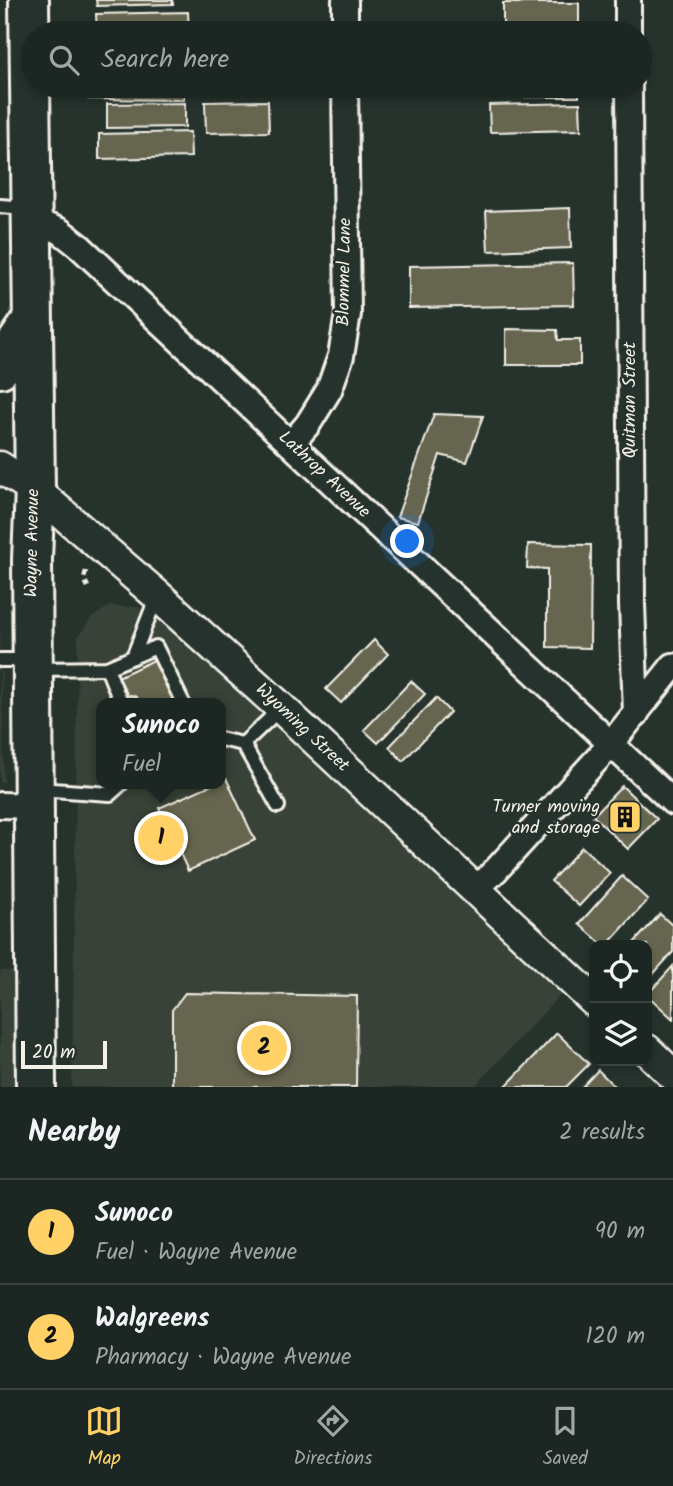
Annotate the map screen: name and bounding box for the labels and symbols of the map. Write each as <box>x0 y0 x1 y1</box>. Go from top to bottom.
street label: Blommel Lane <box>330 218 360 326</box>
street label: Quitman Street <box>616 341 645 458</box>
street label: Lathrop Avenue <box>271 424 377 526</box>
street label: Wayne Avenue <box>18 488 48 598</box>
your location <box>390 524 424 558</box>
street label: Wyoming Street <box>248 676 357 780</box>
place label: Turner moving and storage <box>492 793 600 843</box>
building icon: Turner moving and storage <box>606 798 644 836</box>
pin: 1 <box>138 812 184 864</box>
pin: 2 <box>241 1022 287 1074</box>
scale bar <box>21 1038 107 1070</box>

